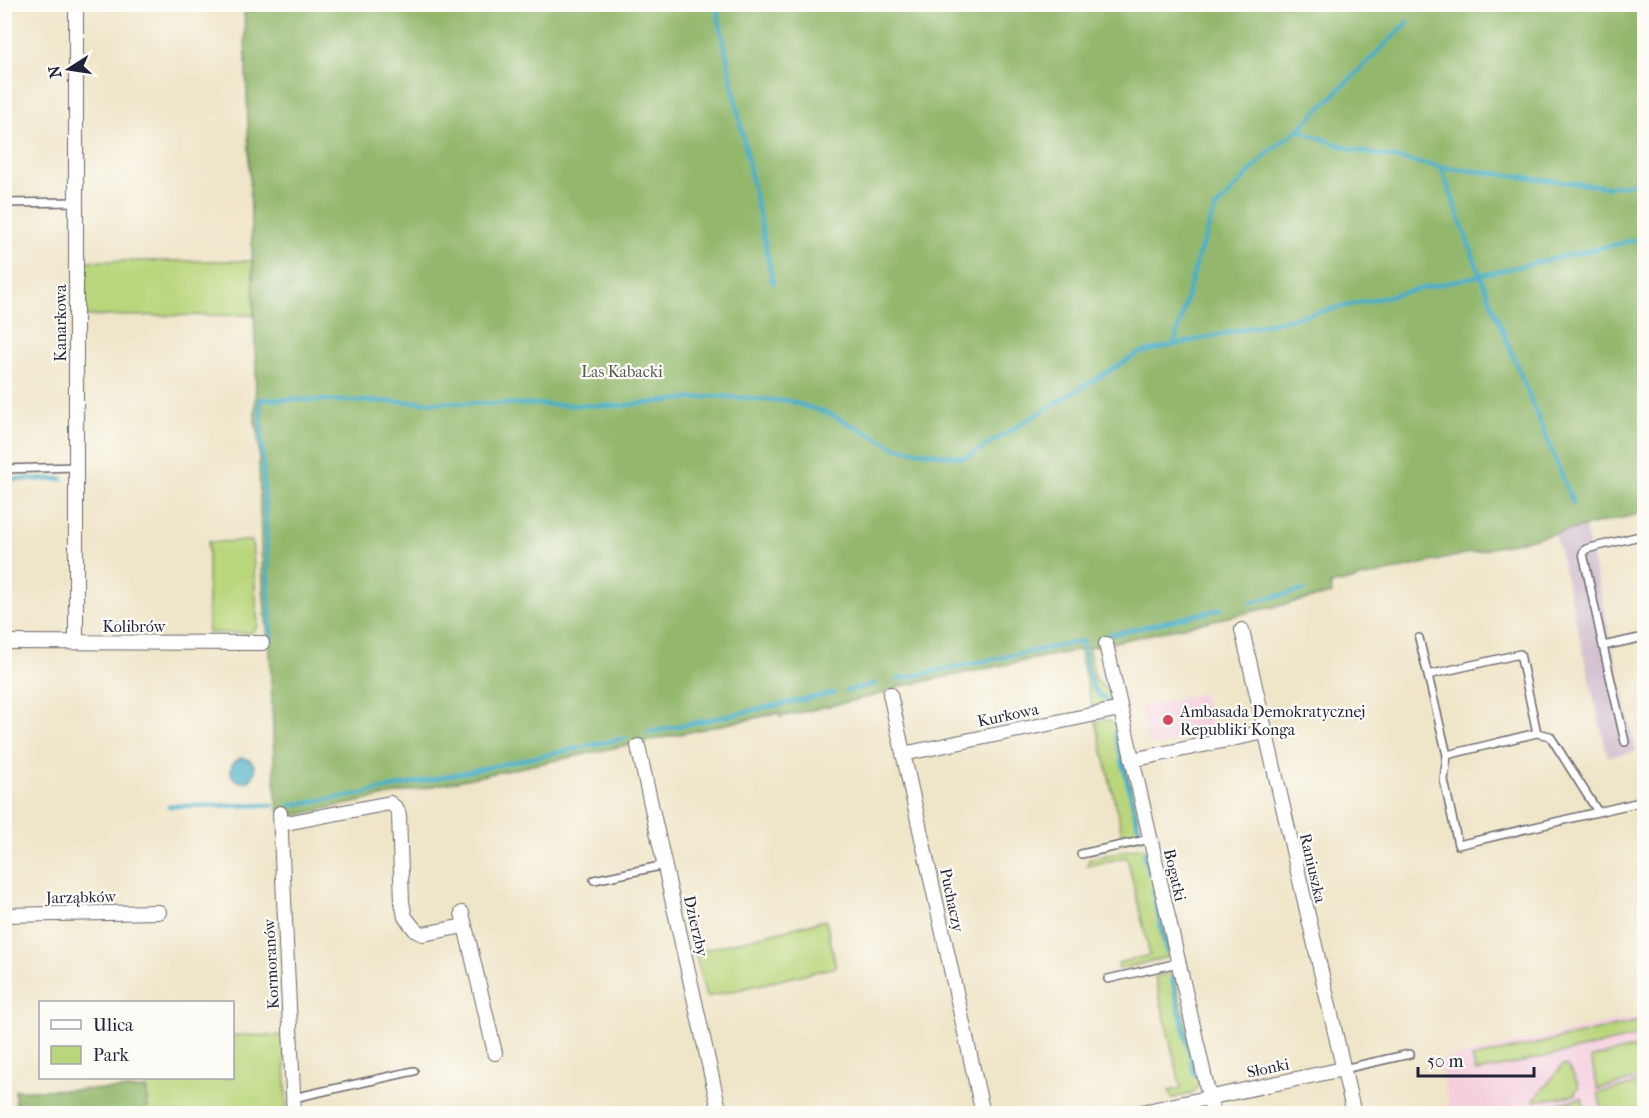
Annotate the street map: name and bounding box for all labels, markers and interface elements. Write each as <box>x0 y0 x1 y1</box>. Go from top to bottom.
north arrow <box>39 39 99 99</box>
text: N <box>44 63 65 80</box>
street label: Kanarkowa <box>51 284 70 362</box>
park label: Las Kabacki <box>581 362 663 381</box>
street label: Kolibrów <box>102 617 167 636</box>
street label: Kurkowa <box>976 699 1041 731</box>
place label: Ambasada Demokratycznej Republiki Konga <box>1179 702 1365 739</box>
marker: Ambasada Demokratycznej Republiki Konga <box>1161 713 1175 727</box>
street label: Raniuszka <box>1296 831 1330 905</box>
street label: Bogatki <box>1160 847 1190 903</box>
street label: Puchaczy <box>936 866 968 934</box>
street label: Jarząbków <box>44 887 117 907</box>
street label: Dzierzby <box>680 894 712 959</box>
street label: Kormoranów <box>259 917 283 1010</box>
legend <box>39 1001 234 1079</box>
text: Ulica <box>93 1015 134 1036</box>
scale bar <box>1418 1040 1534 1078</box>
text: Park <box>93 1045 130 1066</box>
text: 50 m <box>1427 1051 1464 1072</box>
street label: Słonki <box>1245 1054 1291 1082</box>

